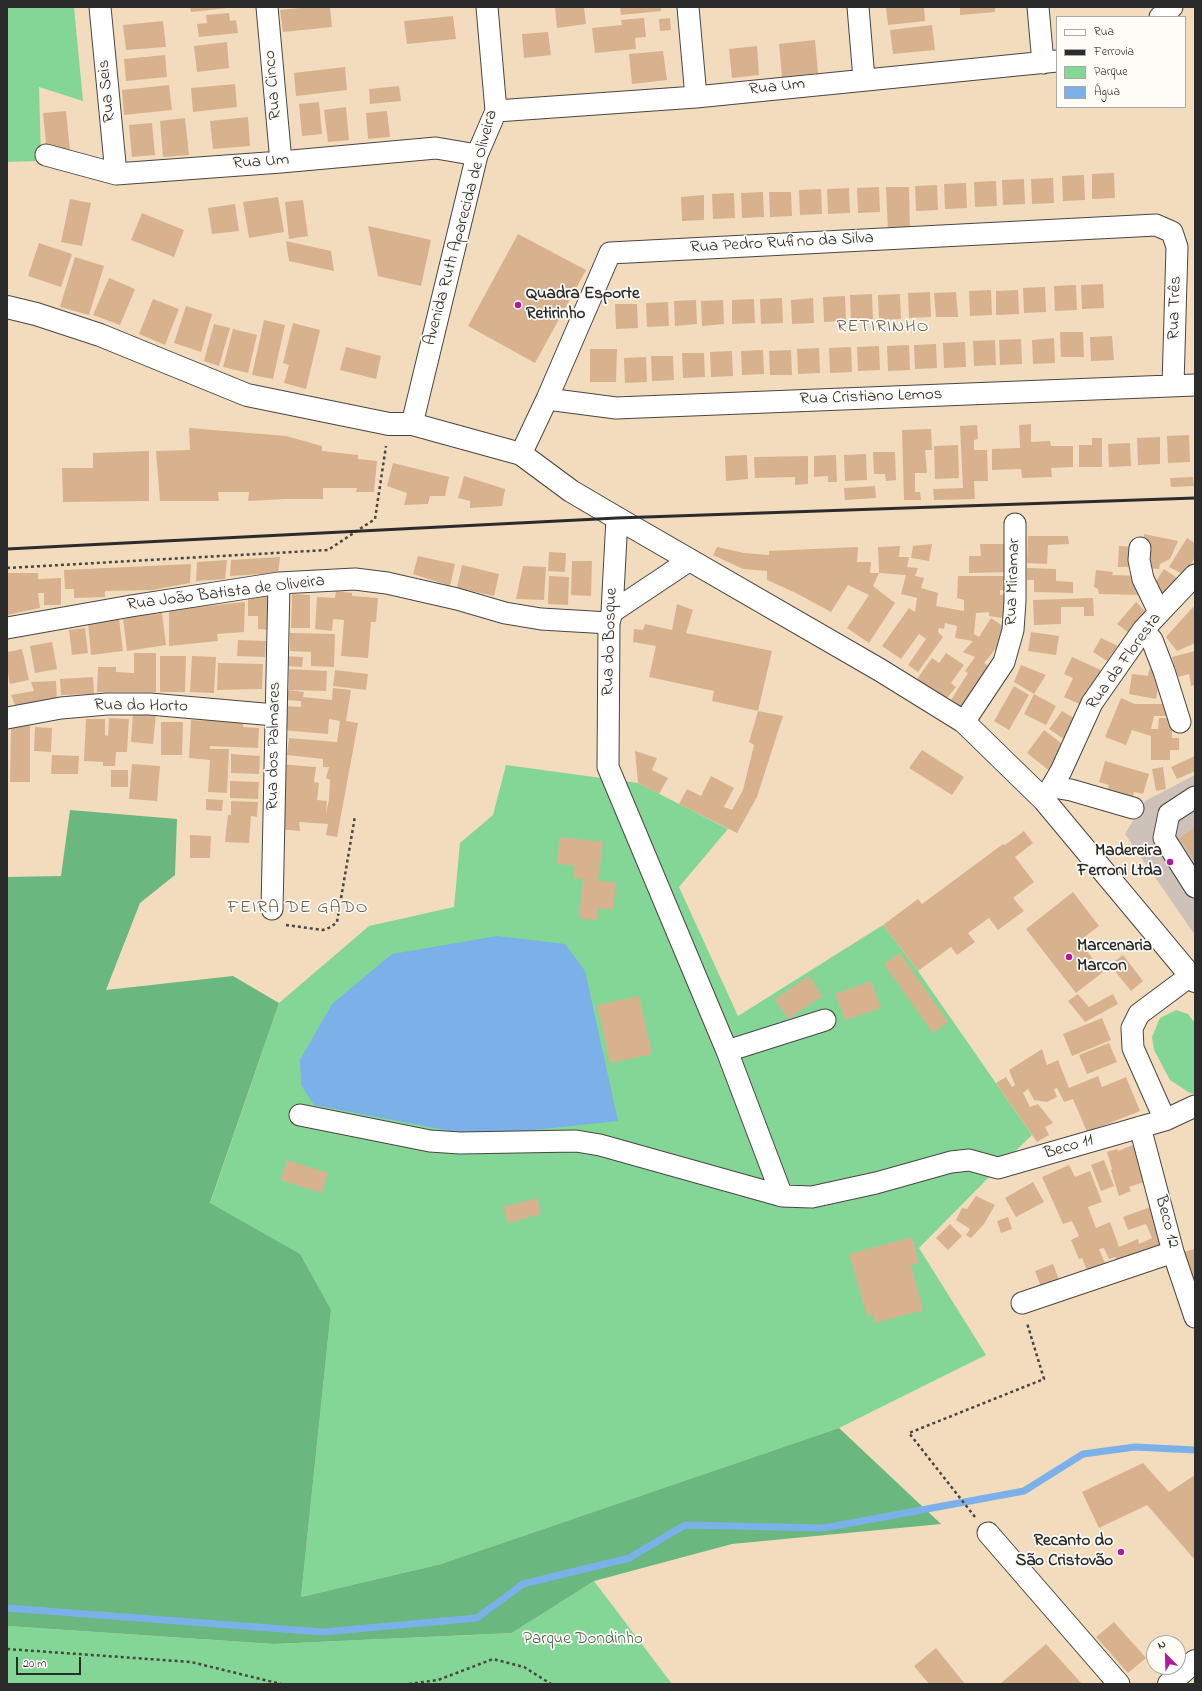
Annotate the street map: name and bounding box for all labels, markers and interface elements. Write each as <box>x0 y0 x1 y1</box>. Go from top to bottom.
legend <box>1056 16 1186 108</box>
text: Rua <box>1094 23 1114 41</box>
text: Ferrovia <box>1094 43 1134 61</box>
street label: Rua Cinco <box>261 49 287 121</box>
street label: Rua Seis <box>95 59 121 123</box>
text: Parque <box>1094 63 1128 81</box>
street label: Rua Um <box>748 75 806 101</box>
text: Água <box>1094 83 1120 101</box>
street label: Avenida Ruth Aparecida de Oliveira <box>421 108 503 348</box>
street label: Rua Um <box>232 151 290 175</box>
street label: Rua Pedro Rufino da Silva <box>690 229 874 259</box>
street label: Rua Três <box>1165 276 1187 340</box>
place label: Quadra Esporte Retirinho <box>526 285 640 325</box>
marker: Quadra Esporte Retirinho <box>513 300 523 310</box>
district label: RETIRINHO <box>836 317 930 339</box>
street label: Rua Cristiano Lemos <box>799 385 943 411</box>
street label: Rua Miramar <box>1002 538 1026 626</box>
street label: Rua João Batista de Oliveira <box>126 572 326 616</box>
street label: Rua do Bosque <box>599 587 623 697</box>
street label: Rua da Floresta <box>1083 610 1167 714</box>
street label: Rua dos Palmares <box>264 682 286 810</box>
street label: Rua do Horto <box>94 696 188 718</box>
place label: Madereira Ferroni Ltda <box>1078 842 1162 882</box>
marker: Madereira Ferroni Ltda <box>1165 857 1175 867</box>
district label: FEIRA DE GADO <box>227 898 369 920</box>
place label: Marcenaria Marcon <box>1077 937 1152 977</box>
marker: Marcenaria Marcon <box>1064 952 1074 962</box>
street label: Beco 11 <box>1042 1131 1096 1165</box>
street label: Beco 12 <box>1149 1193 1183 1251</box>
place label: Recanto do São Cristovão <box>1016 1532 1113 1572</box>
marker: Recanto do São Cristovão <box>1116 1547 1126 1557</box>
park label: Parque Dondinho <box>523 1630 643 1650</box>
north arrow <box>1146 1635 1186 1675</box>
text: N <box>1155 1636 1168 1654</box>
scale bar <box>18 1649 83 1675</box>
text: 20 m <box>23 1655 46 1673</box>

